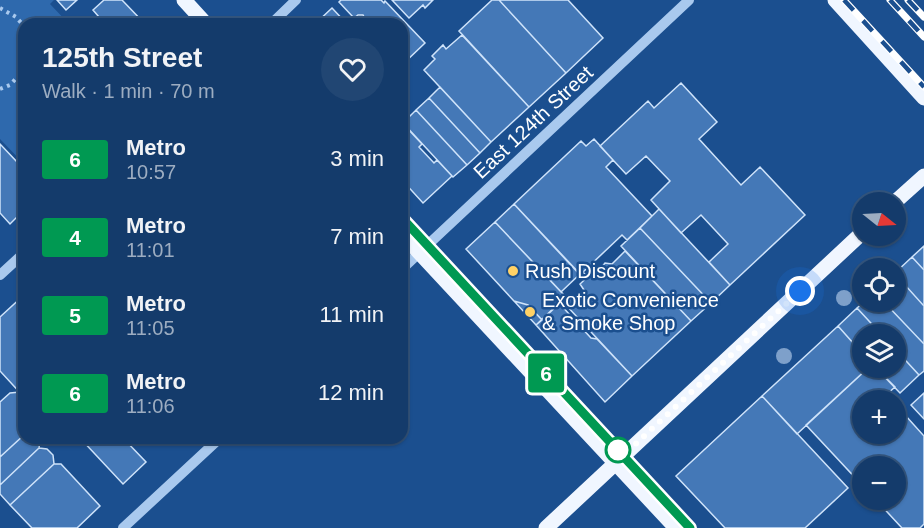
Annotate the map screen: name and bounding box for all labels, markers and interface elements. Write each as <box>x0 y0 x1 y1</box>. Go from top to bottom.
button: heart <box>321 38 384 101</box>
text: 125th Street <box>42 42 202 73</box>
street label: East 124th Street <box>469 61 597 183</box>
text: Walk · 1 min · 70 m <box>42 80 215 102</box>
text: Metro <box>126 135 186 160</box>
text: 3 min <box>330 146 384 171</box>
text: 6 <box>69 148 81 171</box>
text: 10:57 <box>126 161 176 183</box>
north arrow <box>852 192 906 246</box>
map controls <box>852 192 906 510</box>
text: Metro <box>126 213 186 238</box>
text: 7 min <box>330 224 384 249</box>
text: 4 <box>69 226 81 249</box>
text: 11:01 <box>126 239 175 261</box>
button: locate <box>852 258 906 312</box>
place label: Rush Discount <box>525 260 656 282</box>
marker: Rush Discount <box>506 264 520 278</box>
your location <box>785 276 815 306</box>
place label: Exotic Convenience & Smoke Shop <box>542 289 719 334</box>
text: Metro <box>126 291 186 316</box>
text: 11 min <box>320 302 384 327</box>
text: 5 <box>69 304 81 327</box>
marker: Exotic Convenience & Smoke Shop <box>523 305 537 319</box>
text: 11:05 <box>126 317 175 339</box>
button: layers <box>852 324 906 378</box>
line badge: 6 <box>526 354 566 392</box>
text: 6 <box>540 362 552 385</box>
text: Metro <box>126 369 186 394</box>
text: 12 min <box>318 380 384 405</box>
text: 6 <box>69 382 81 405</box>
button: + <box>852 390 906 444</box>
text: 11:06 <box>126 395 175 417</box>
unlabelled marker <box>605 437 631 463</box>
button: − <box>852 456 906 510</box>

